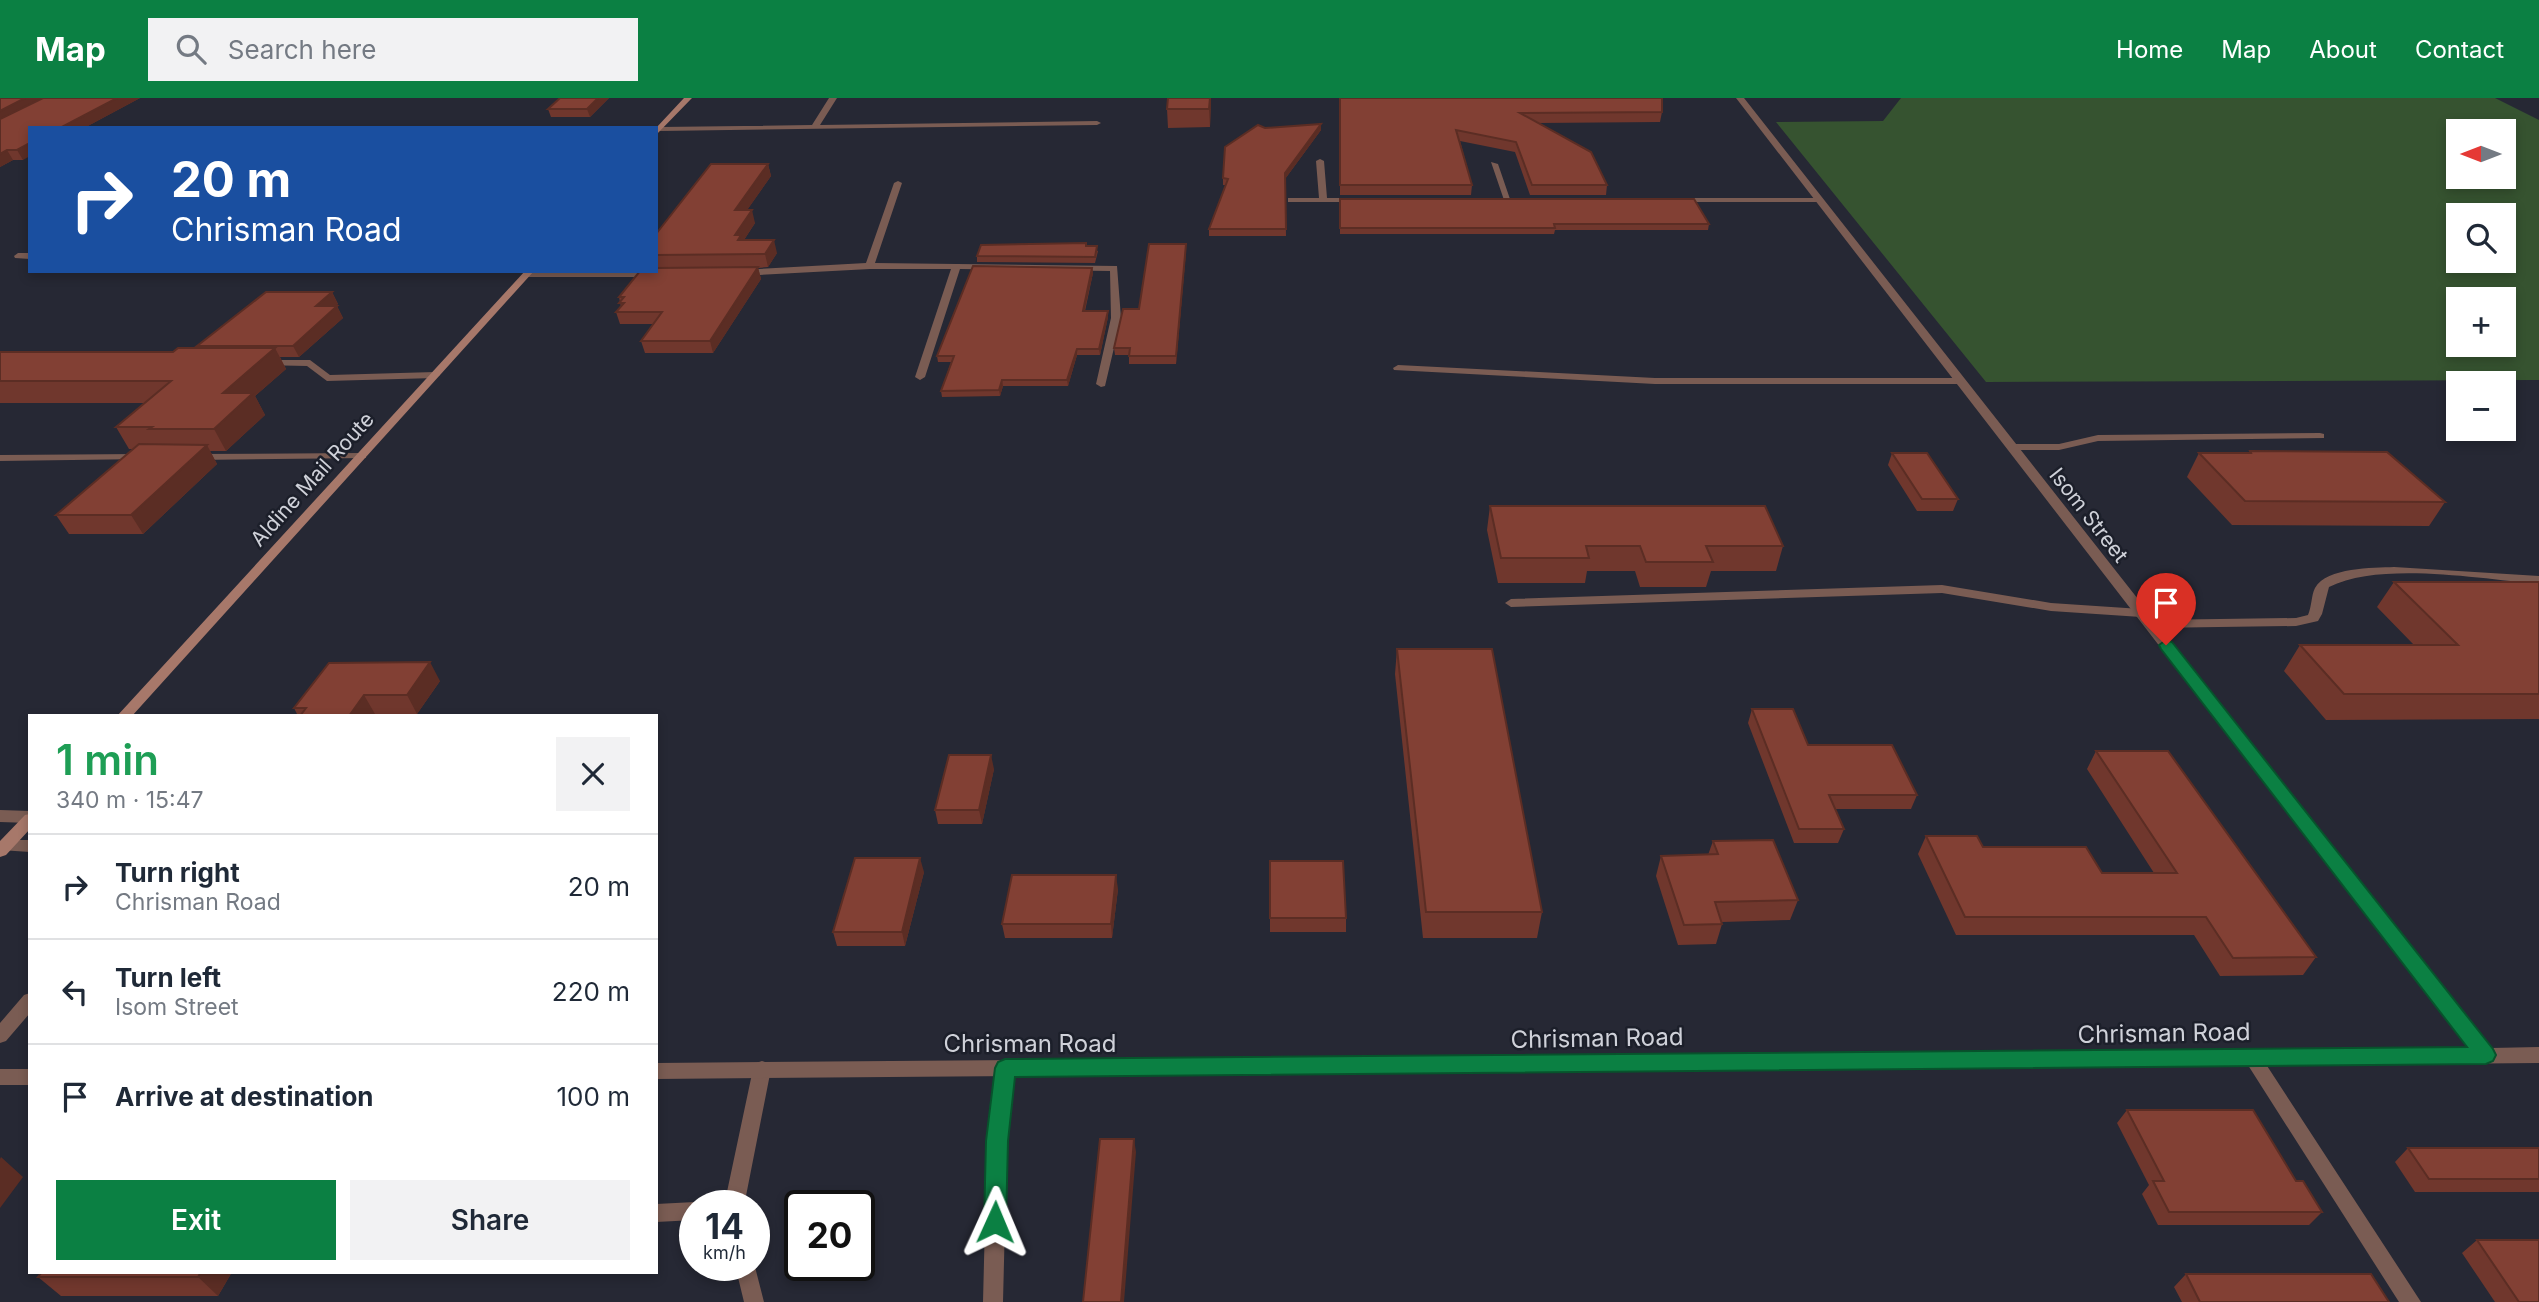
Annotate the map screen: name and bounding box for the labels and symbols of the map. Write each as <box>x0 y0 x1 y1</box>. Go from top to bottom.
north arrow <box>2446 119 2516 189</box>
street label: Aldine Mail Route <box>245 407 379 551</box>
street label: Isom Street <box>2044 463 2134 567</box>
pin <box>2136 573 2196 645</box>
street label: Chrisman Road <box>2077 1017 2251 1049</box>
street label: Chrisman Road <box>1510 1022 1684 1054</box>
street label: Chrisman Road <box>944 1029 1116 1058</box>
position arrow <box>958 1185 1032 1259</box>
speed limit sign: 20 <box>784 1190 875 1281</box>

